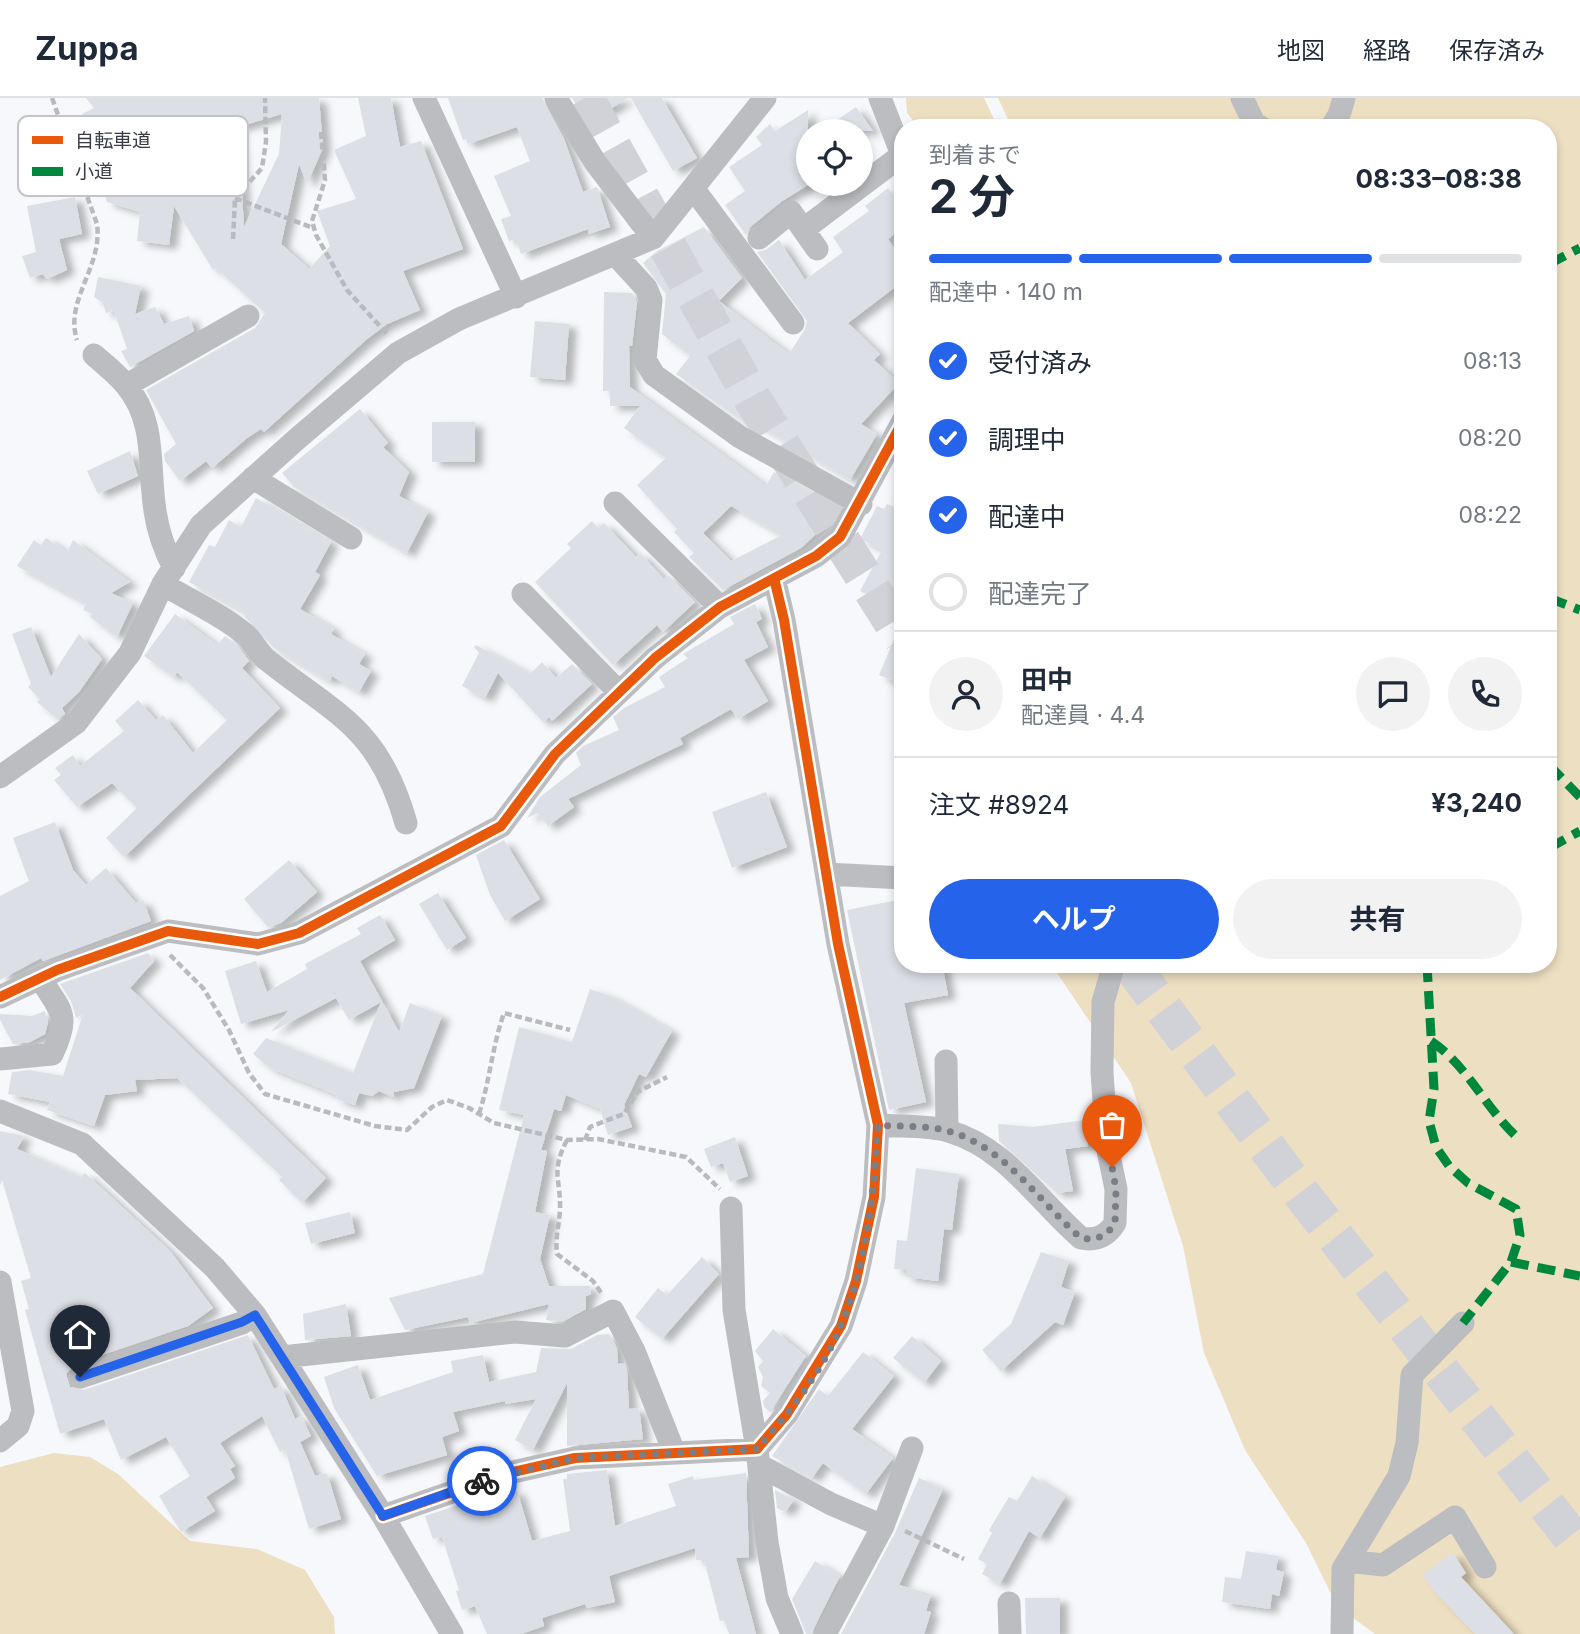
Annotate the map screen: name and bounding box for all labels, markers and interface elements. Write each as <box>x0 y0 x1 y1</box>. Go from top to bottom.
text: Zuppa <box>35 28 139 68</box>
text: 地図 <box>1277 36 1325 65</box>
text: 経路 <box>1363 36 1411 65</box>
text: 保存済み <box>1449 36 1545 65</box>
legend <box>18 116 248 196</box>
map controls <box>796 119 873 196</box>
button: locate <box>796 119 873 196</box>
text: 自転車道 <box>75 129 151 152</box>
text: 到着まで <box>929 141 1021 169</box>
text: 小道 <box>75 160 113 183</box>
text: 08:33–08:38 <box>1355 163 1522 194</box>
text: 2 分 <box>929 168 1015 224</box>
text: 配達中 · 140 m <box>929 278 1083 306</box>
icon: check <box>929 342 967 380</box>
text: 受付済み <box>988 347 1092 378</box>
text: 08:13 <box>1463 347 1522 375</box>
icon: check <box>929 419 967 457</box>
text: 調理中 <box>988 424 1066 455</box>
text: 08:20 <box>1458 424 1522 452</box>
icon: check <box>929 496 967 534</box>
text: 配達中 <box>988 501 1066 532</box>
text: 08:22 <box>1459 501 1522 529</box>
text: 配達完了 <box>988 578 1092 609</box>
button: person <box>929 657 1003 731</box>
button: chat <box>1356 657 1430 731</box>
button: phone <box>1448 657 1522 731</box>
text: 田中 <box>1021 664 1073 695</box>
text: 配達員 · 4.4 <box>1021 701 1145 729</box>
text: ¥3,240 <box>1431 787 1522 818</box>
text: 注文 #8924 <box>929 789 1069 820</box>
button: ヘルプ <box>929 879 1219 959</box>
button: 共有 <box>1233 879 1522 959</box>
pin <box>1082 1095 1142 1167</box>
icon: bag <box>1093 1106 1131 1144</box>
pin <box>50 1305 110 1377</box>
icon: home <box>61 1316 99 1354</box>
courier <box>447 1446 517 1516</box>
icon: bike <box>463 1462 501 1500</box>

